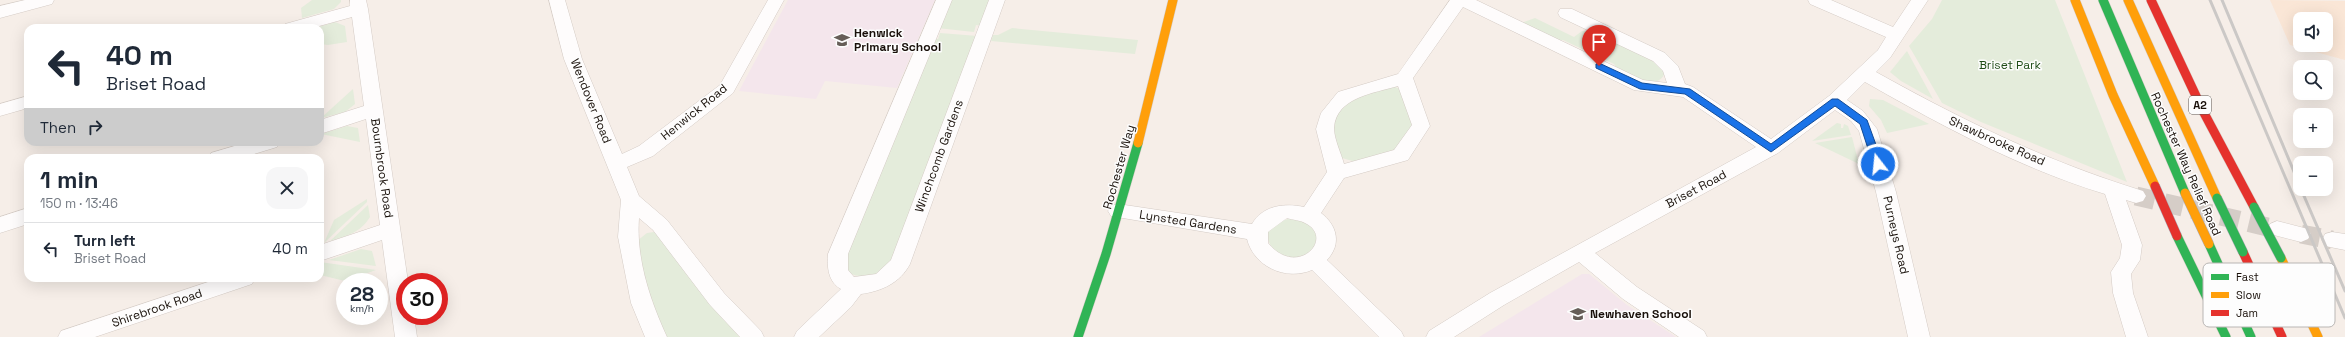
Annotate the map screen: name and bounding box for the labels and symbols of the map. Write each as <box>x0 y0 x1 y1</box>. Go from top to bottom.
place label: Henwick Primary School <box>854 25 941 55</box>
pin <box>1582 25 1616 66</box>
school or university icon: Henwick Primary School <box>833 31 851 49</box>
street label: Wendover Road <box>567 56 615 146</box>
park label: Briset Park <box>1979 57 2042 73</box>
street label: Henwick Road <box>657 80 731 144</box>
street label: Rochester Way Relief Road <box>2147 90 2225 238</box>
road number: A2 <box>2189 96 2211 114</box>
street label: Winchcomb Gardens <box>911 97 967 215</box>
street label: Shawbrooke Road <box>1946 113 2048 169</box>
street label: Bournbrook Road <box>367 117 397 219</box>
street label: Rochester Way <box>1099 123 1139 211</box>
position arrow <box>1857 143 1899 185</box>
street label: Briset Road <box>1663 166 1729 212</box>
street label: Purneys Road <box>1879 194 1913 276</box>
street label: Lynsted Gardens <box>1138 206 1238 238</box>
legend <box>2203 263 2335 327</box>
text: Fast <box>2236 270 2259 284</box>
speed limit sign: 30 <box>396 273 448 325</box>
street label: Shirebrook Road <box>110 285 204 331</box>
text: Slow <box>2236 288 2261 302</box>
school or university icon: Newhaven School <box>1569 305 1587 323</box>
place label: Newhaven School <box>1590 306 1692 322</box>
text: Jam <box>2236 306 2258 320</box>

